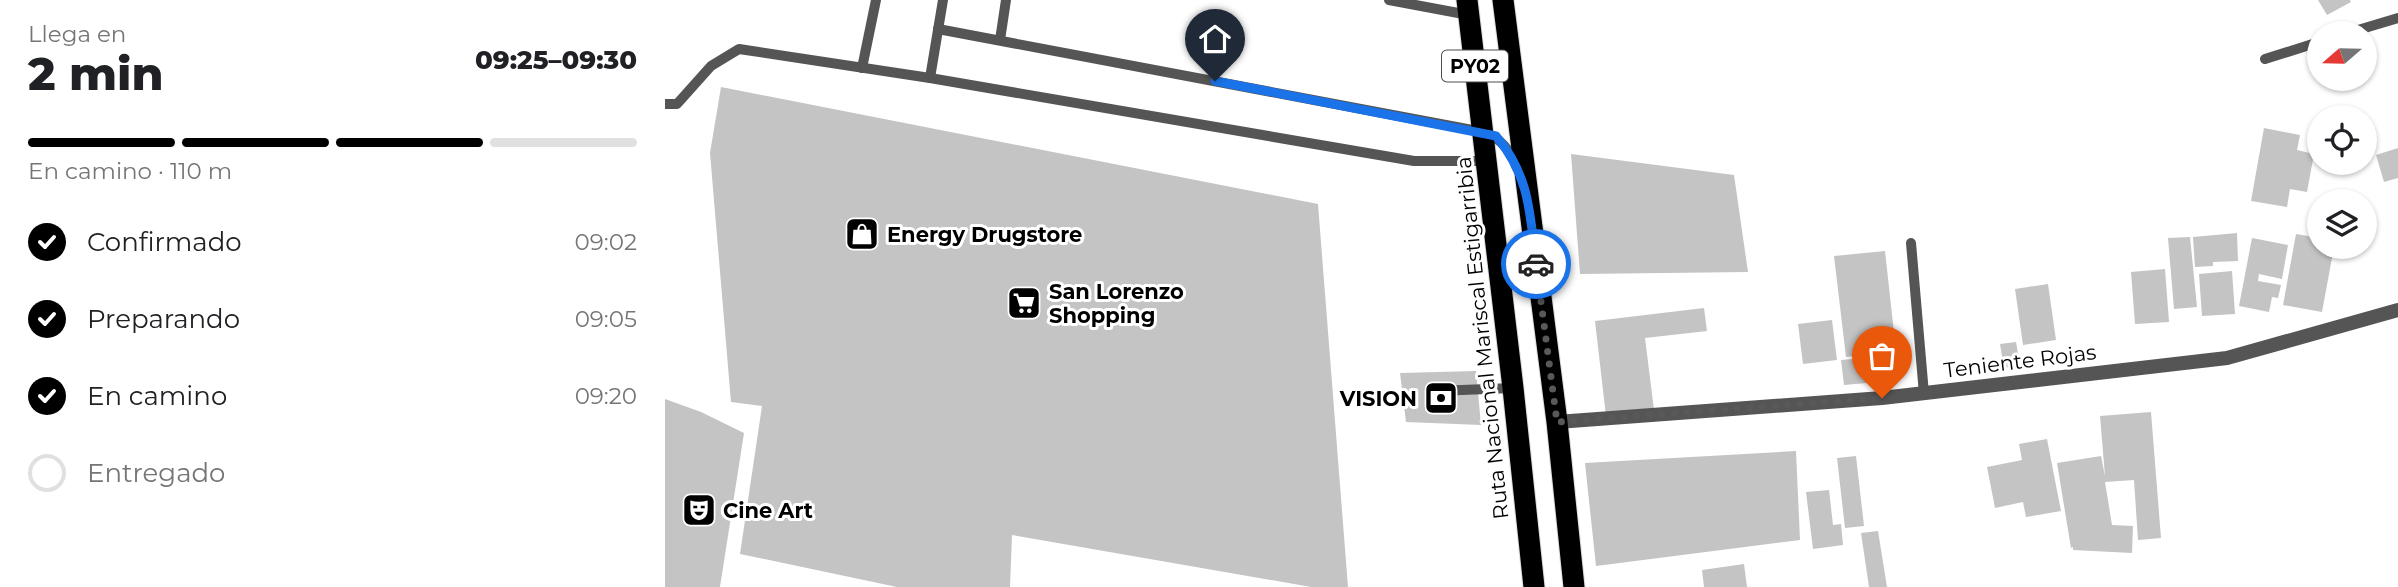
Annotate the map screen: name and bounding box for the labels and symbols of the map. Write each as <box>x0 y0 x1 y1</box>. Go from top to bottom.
pin <box>1185 9 1245 81</box>
north arrow <box>2307 21 2377 91</box>
road number: PY02 <box>1442 50 1508 82</box>
street label: Ruta Nacional Mariscal Estigarribia <box>1451 155 1513 521</box>
shop icon: Energy Drugstore <box>843 215 881 253</box>
place label: Energy Drugstore <box>887 222 1082 247</box>
courier <box>1501 229 1571 299</box>
place label: San Lorenzo Shopping <box>1049 279 1184 328</box>
supermarket icon: San Lorenzo Shopping <box>1005 284 1043 322</box>
pin <box>1852 326 1912 398</box>
street label: Teniente Rojas <box>1942 339 2098 383</box>
bank icon: VISION <box>1422 379 1460 417</box>
place label: VISION <box>1339 386 1417 411</box>
theatre icon: Cine Art <box>680 491 718 529</box>
place label: Cine Art <box>723 498 813 523</box>

